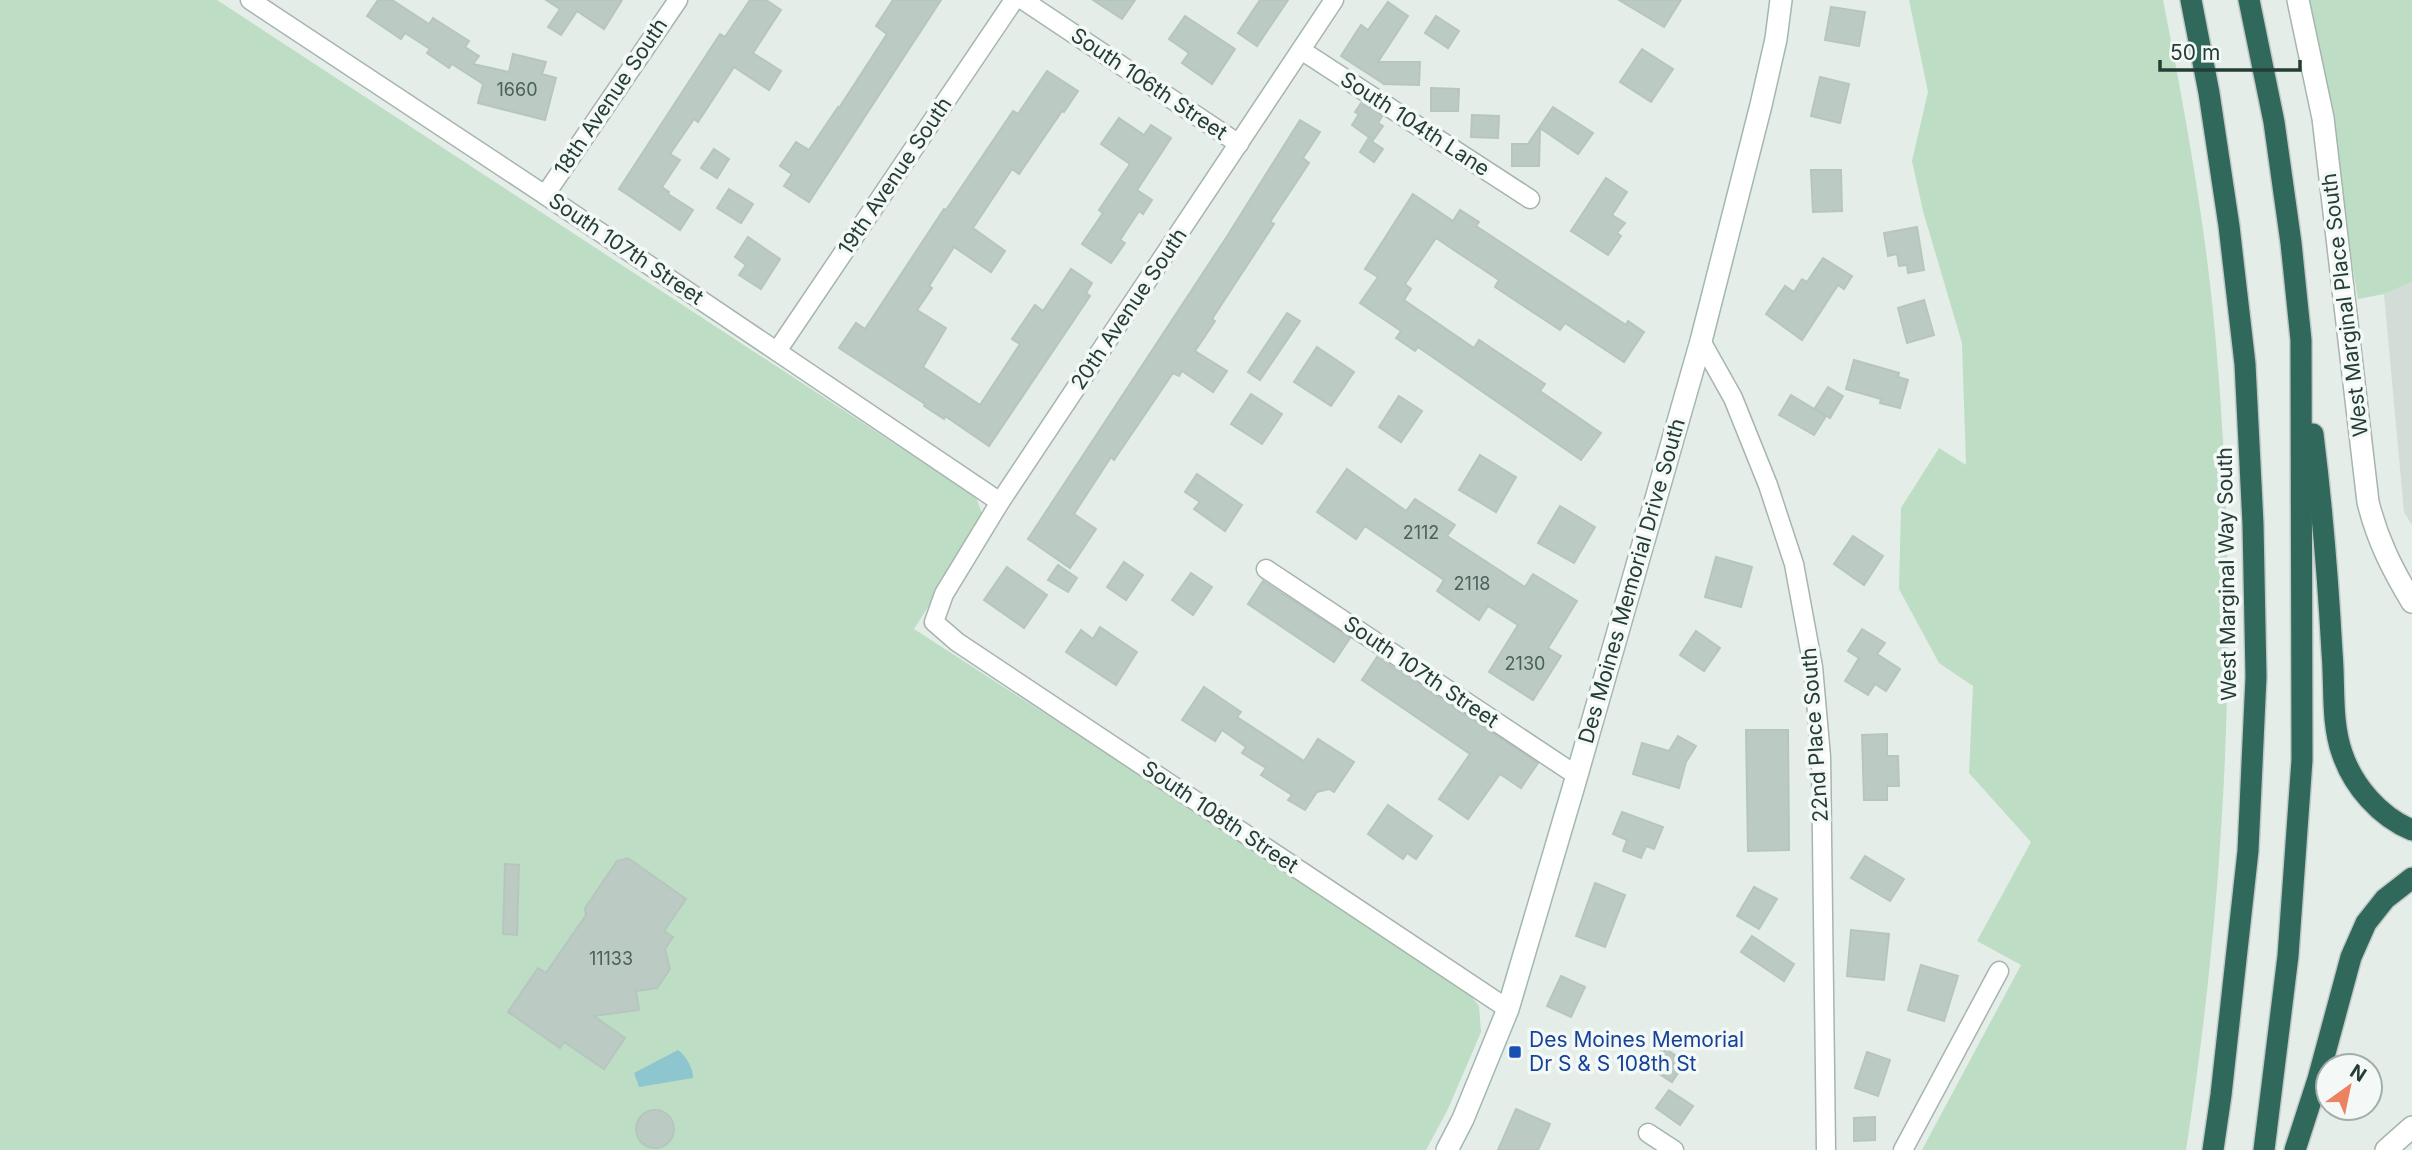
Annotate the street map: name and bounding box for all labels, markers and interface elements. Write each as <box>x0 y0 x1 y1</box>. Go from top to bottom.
street label: 18th Avenue South <box>549 13 672 180</box>
street label: South 106th Street <box>1066 22 1232 145</box>
scale bar <box>2160 28 2300 72</box>
text: 50 m <box>2170 40 2220 65</box>
street label: South 104th Lane <box>1336 66 1494 181</box>
house number: 1660 <box>496 79 538 100</box>
street label: 19th Avenue South <box>833 92 957 259</box>
street label: West Marginal Place South <box>2316 172 2373 438</box>
street label: South 107th Street <box>544 188 709 310</box>
street label: 20th Avenue South <box>1065 223 1192 394</box>
street label: Des Moines Memorial Drive South <box>1573 416 1690 746</box>
street label: West Marginal Way South <box>2212 447 2241 701</box>
house number: 2112 <box>1403 522 1439 543</box>
house number: 2118 <box>1454 573 1490 594</box>
street label: South 107th Street <box>1339 611 1504 733</box>
street label: 22nd Place South <box>1796 647 1833 823</box>
house number: 2130 <box>1505 653 1545 674</box>
street label: South 108th Street <box>1137 755 1303 878</box>
house number: 11133 <box>589 948 633 969</box>
place label: Des Moines Memorial Dr S & S 108th St <box>1529 1027 1744 1076</box>
marker: Des Moines Memorial Dr S & S 108th St <box>1507 1044 1523 1060</box>
north arrow <box>2314 1052 2384 1122</box>
text: N <box>2346 1060 2370 1087</box>

